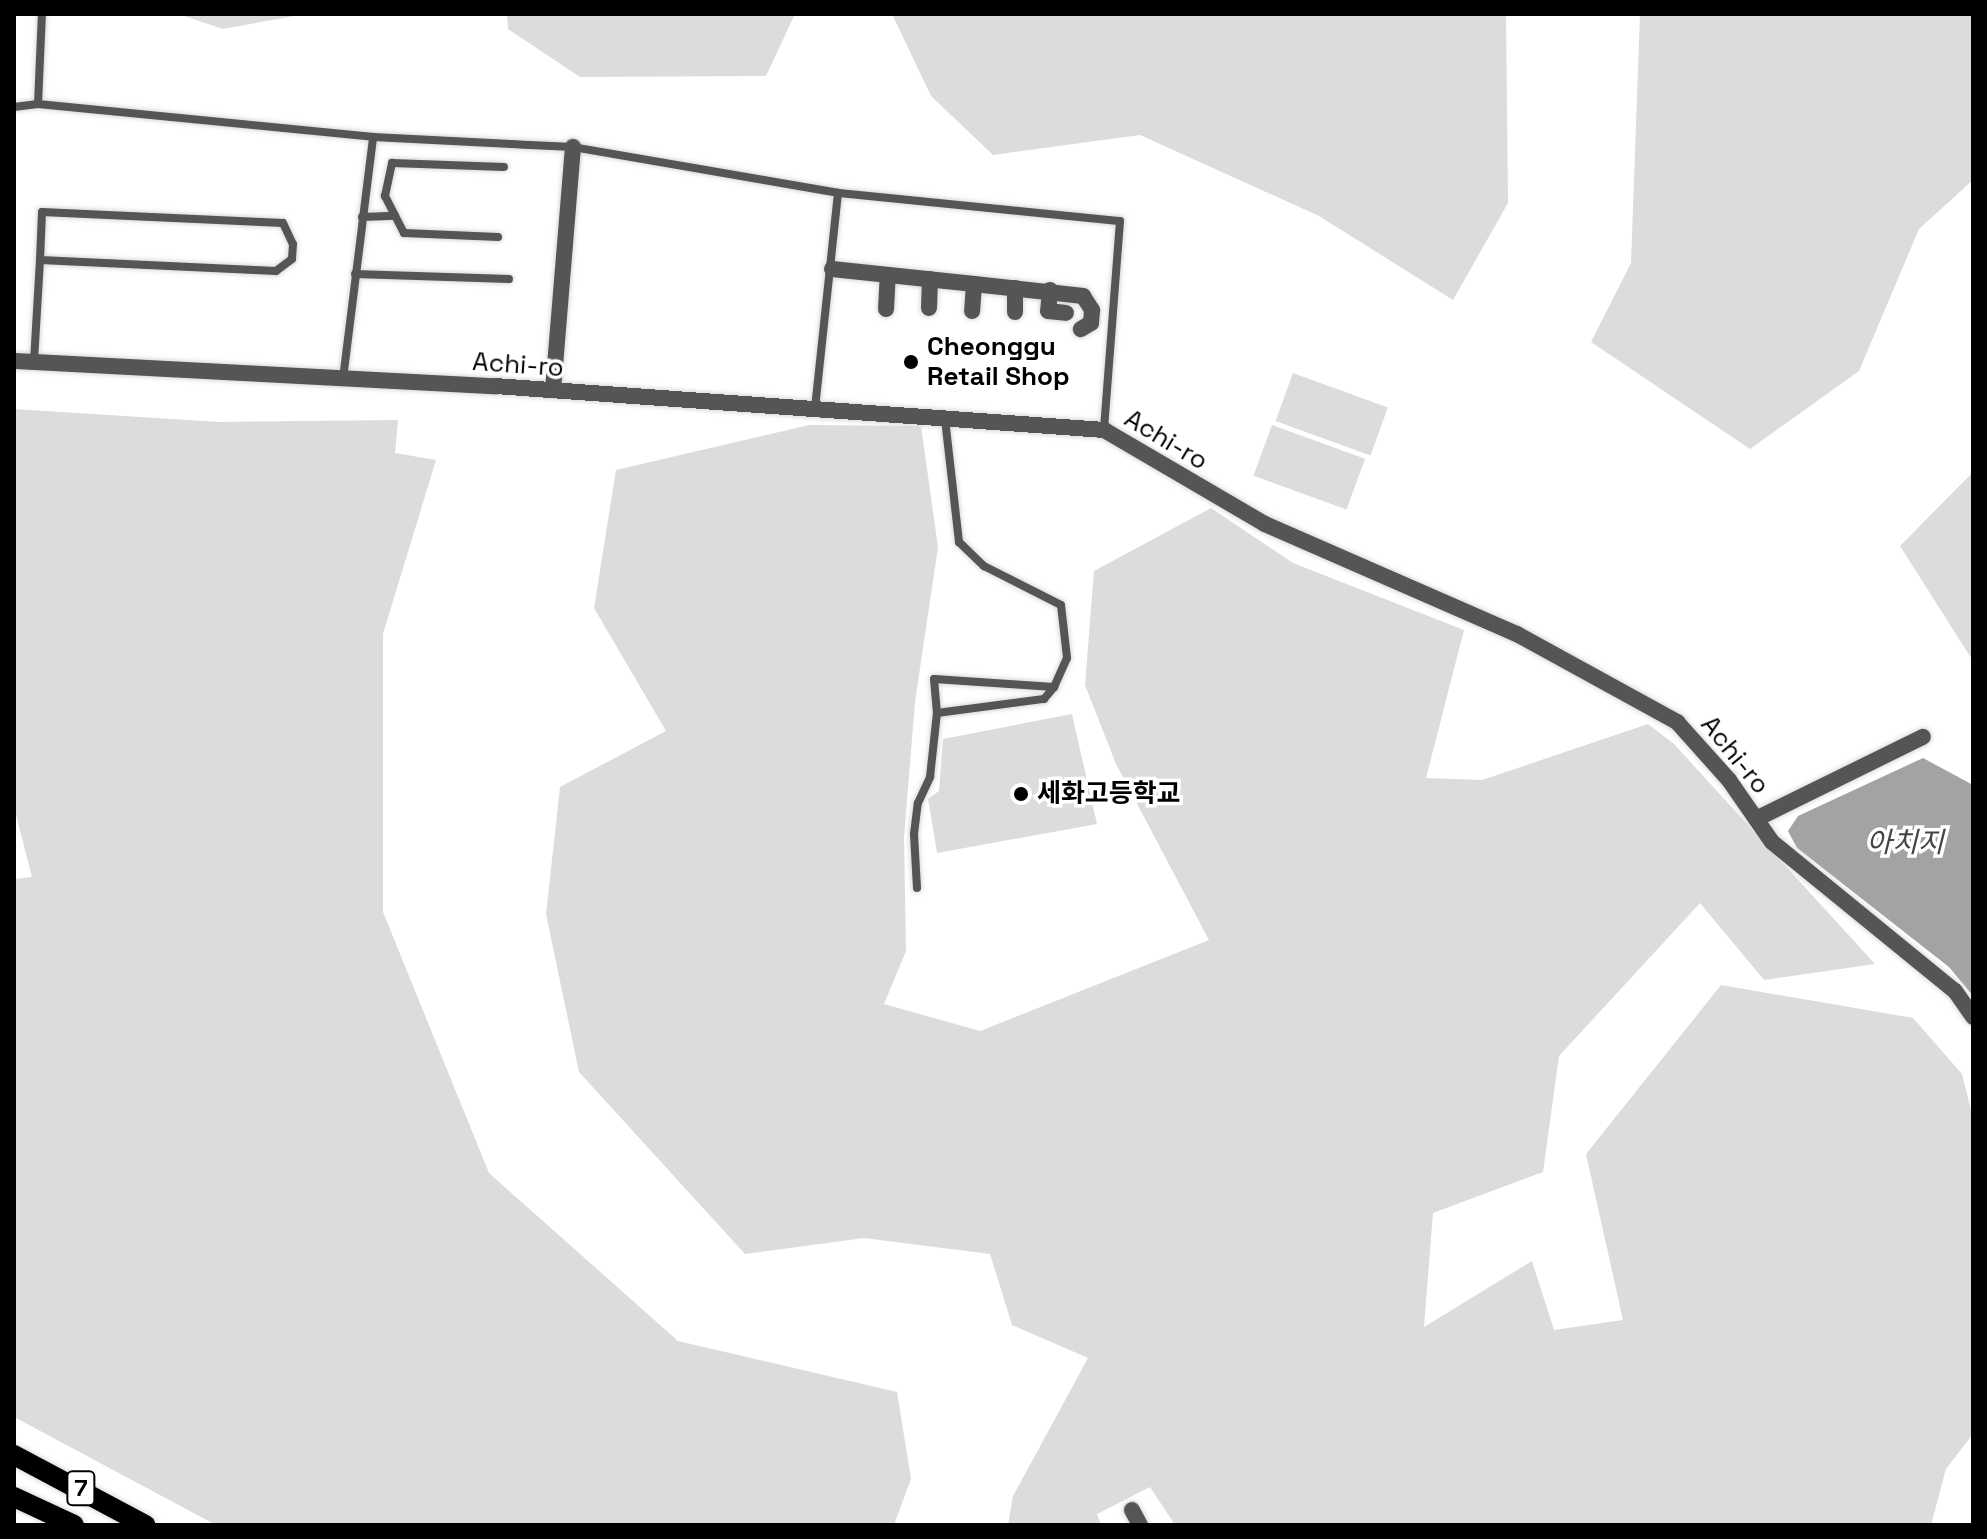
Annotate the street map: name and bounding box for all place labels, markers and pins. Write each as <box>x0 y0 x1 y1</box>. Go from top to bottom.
place label: Cheonggu Retail Shop <box>927 331 1070 392</box>
marker: Cheonggu Retail Shop <box>902 353 920 371</box>
place label: 세화고등학교 <box>1037 778 1181 810</box>
marker: 세화고등학교 <box>1012 785 1030 803</box>

